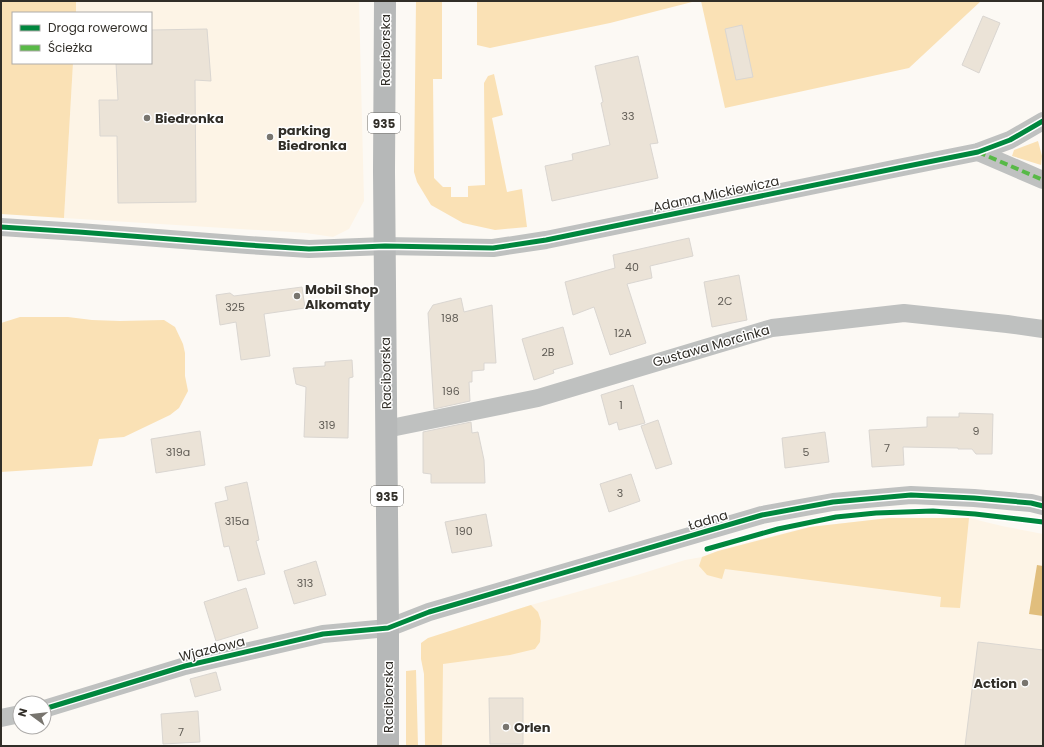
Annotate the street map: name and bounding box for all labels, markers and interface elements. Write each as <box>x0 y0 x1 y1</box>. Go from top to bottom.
legend <box>12 12 152 64</box>
street label: Raciborska <box>376 14 395 86</box>
text: Droga rowerowa <box>48 19 148 36</box>
text: Ścieżka <box>48 39 92 56</box>
house number: 33 <box>622 108 634 124</box>
place label: Biedronka <box>155 109 224 128</box>
marker: Biedronka <box>142 113 152 123</box>
road number: 935 <box>368 113 400 133</box>
place label: parking Biedronka <box>278 121 347 155</box>
marker: parking Biedronka <box>265 132 275 142</box>
street label: Adama Mickiewicza <box>651 171 781 217</box>
house number: 40 <box>625 259 639 275</box>
place label: Mobil Shop Alkomaty <box>305 280 379 314</box>
marker: Mobil Shop Alkomaty <box>292 291 302 301</box>
house number: 2C <box>718 293 732 309</box>
house number: 325 <box>225 299 245 315</box>
house number: 198 <box>441 310 459 326</box>
street label: Gustawa Morcinka <box>650 320 772 372</box>
house number: 12A <box>614 325 632 341</box>
street label: Raciborska <box>376 337 396 409</box>
house number: 2B <box>541 344 555 360</box>
house number: 196 <box>442 383 460 399</box>
house number: 1 <box>619 397 623 413</box>
house number: 319 <box>319 417 336 433</box>
house number: 9 <box>973 423 980 439</box>
house number: 7 <box>884 440 890 456</box>
house number: 319a <box>166 444 190 460</box>
house number: 5 <box>803 444 810 460</box>
house number: 3 <box>617 485 623 501</box>
road number: 935 <box>371 486 403 506</box>
street label: Ładna <box>686 505 730 535</box>
house number: 315a <box>225 513 249 529</box>
house number: 190 <box>455 523 473 539</box>
house number: 313 <box>297 575 313 591</box>
street label: Wjazdowa <box>177 632 247 666</box>
street label: Raciborska <box>379 661 398 733</box>
place label: Action <box>973 674 1017 693</box>
marker: Action <box>1020 678 1030 688</box>
north arrow <box>12 695 52 735</box>
text: N <box>14 706 31 718</box>
place label: Orlen <box>514 718 551 737</box>
marker: Orlen <box>501 722 511 732</box>
house number: 7 <box>178 724 184 740</box>

